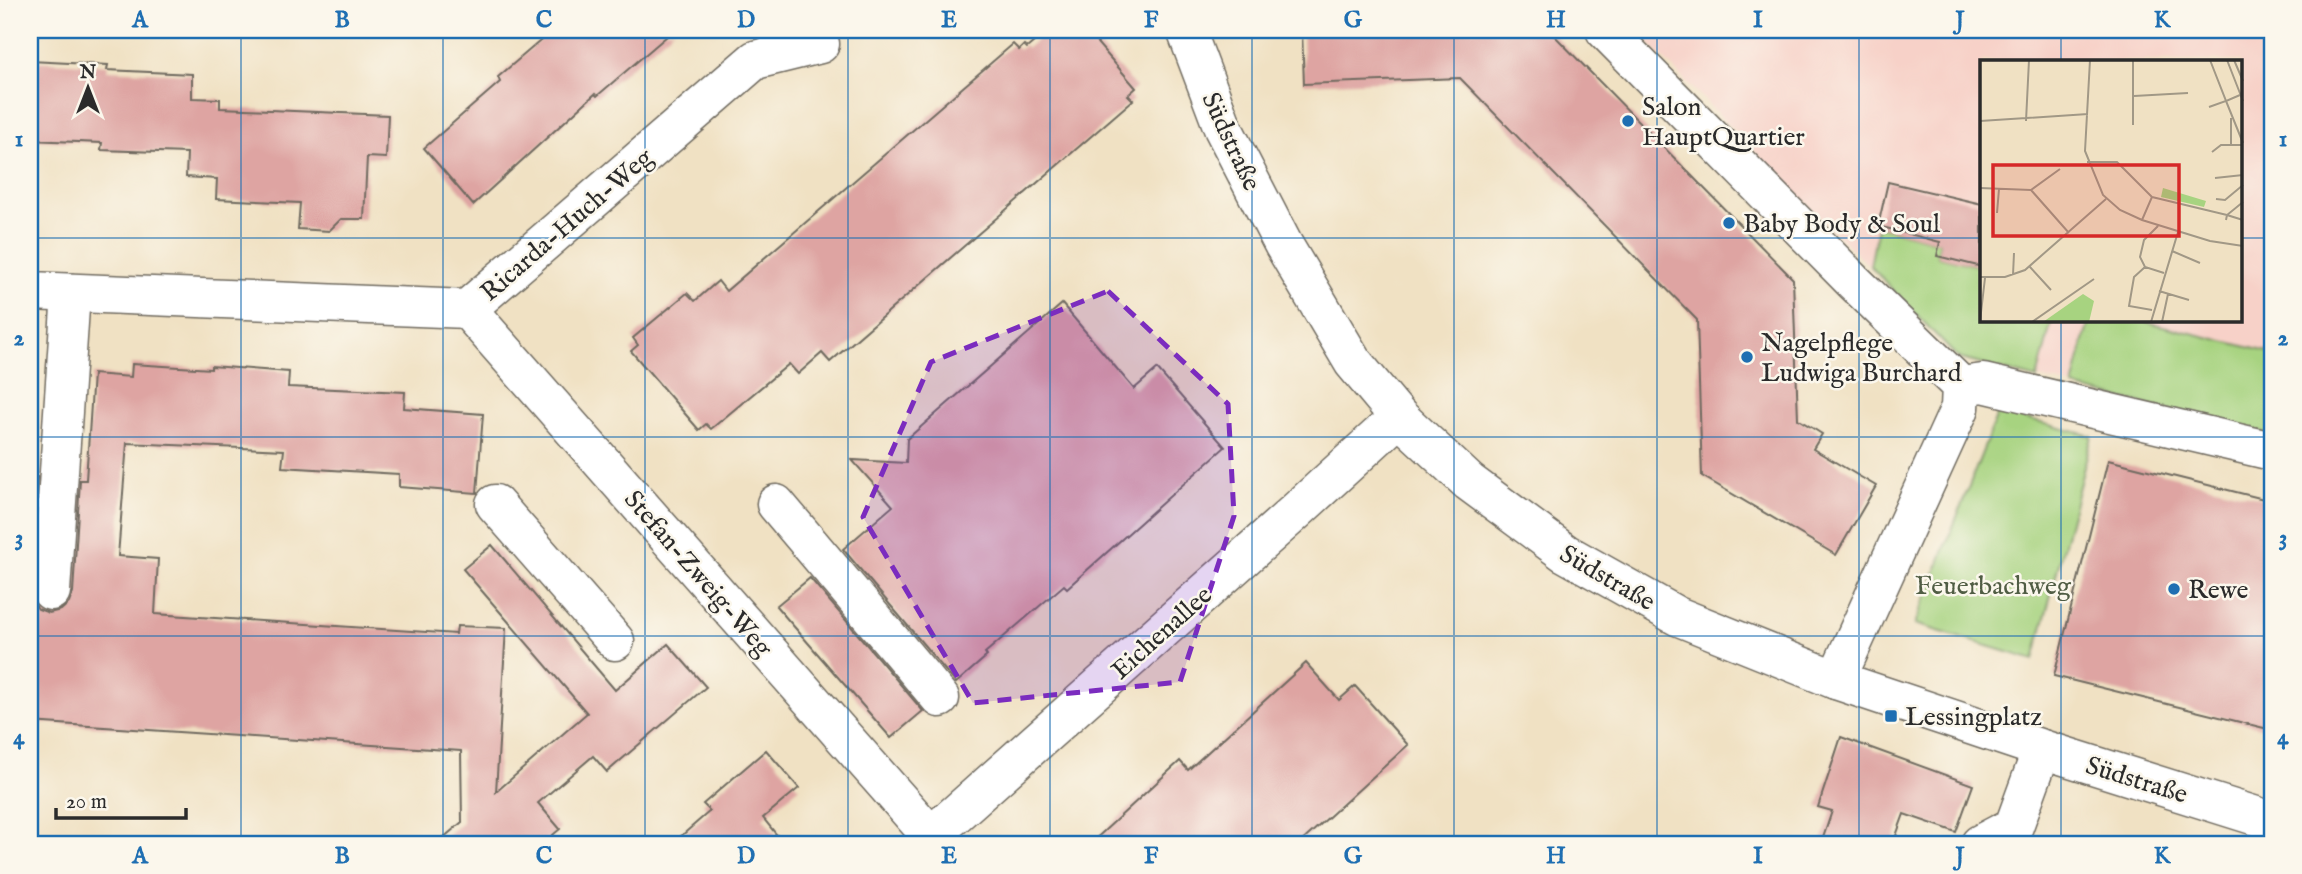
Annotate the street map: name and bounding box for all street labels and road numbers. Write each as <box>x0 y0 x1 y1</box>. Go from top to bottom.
street label: Südstraße <box>1194 87 1268 196</box>
street label: Ricarda-Huch-Weg <box>474 141 661 309</box>
street label: Stefan-Zweig-Weg <box>616 484 780 665</box>
street label: Südstraße <box>1554 538 1661 619</box>
street label: Eichenallee <box>1105 579 1219 687</box>
street label: Südstraße <box>2082 749 2192 812</box>

